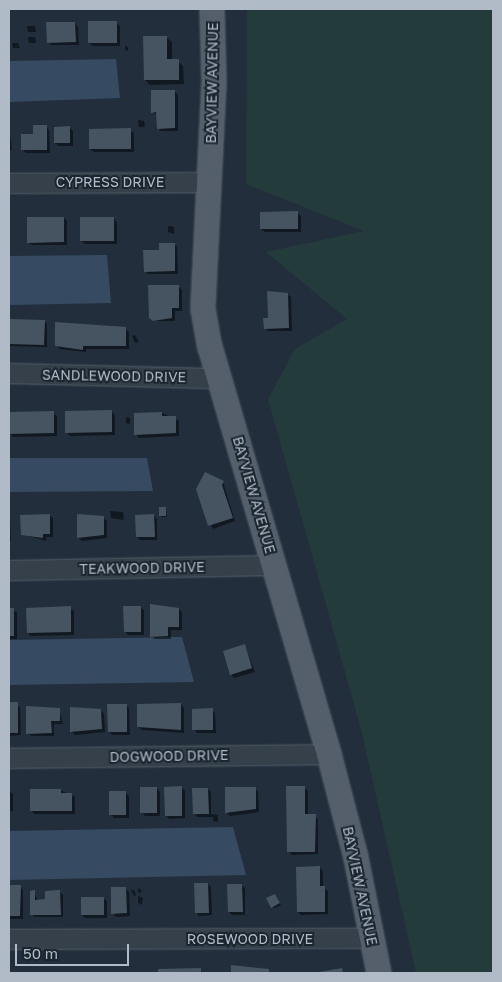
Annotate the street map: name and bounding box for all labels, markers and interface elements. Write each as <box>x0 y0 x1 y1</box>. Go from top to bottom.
street label: BAYVIEW AVENUE <box>203 22 221 144</box>
street label: CYPRESS DRIVE <box>56 174 164 190</box>
street label: SANDLEWOOD DRIVE <box>42 366 186 386</box>
street label: BAYVIEW AVENUE <box>229 435 279 555</box>
street label: TEAKWOOD DRIVE <box>79 559 205 577</box>
street label: DOGWOOD DRIVE <box>109 747 229 765</box>
street label: BAYVIEW AVENUE <box>339 825 381 947</box>
street label: ROSEWOOD DRIVE <box>187 931 313 947</box>
scale bar <box>18 934 131 966</box>
text: 50 m <box>23 944 58 962</box>

